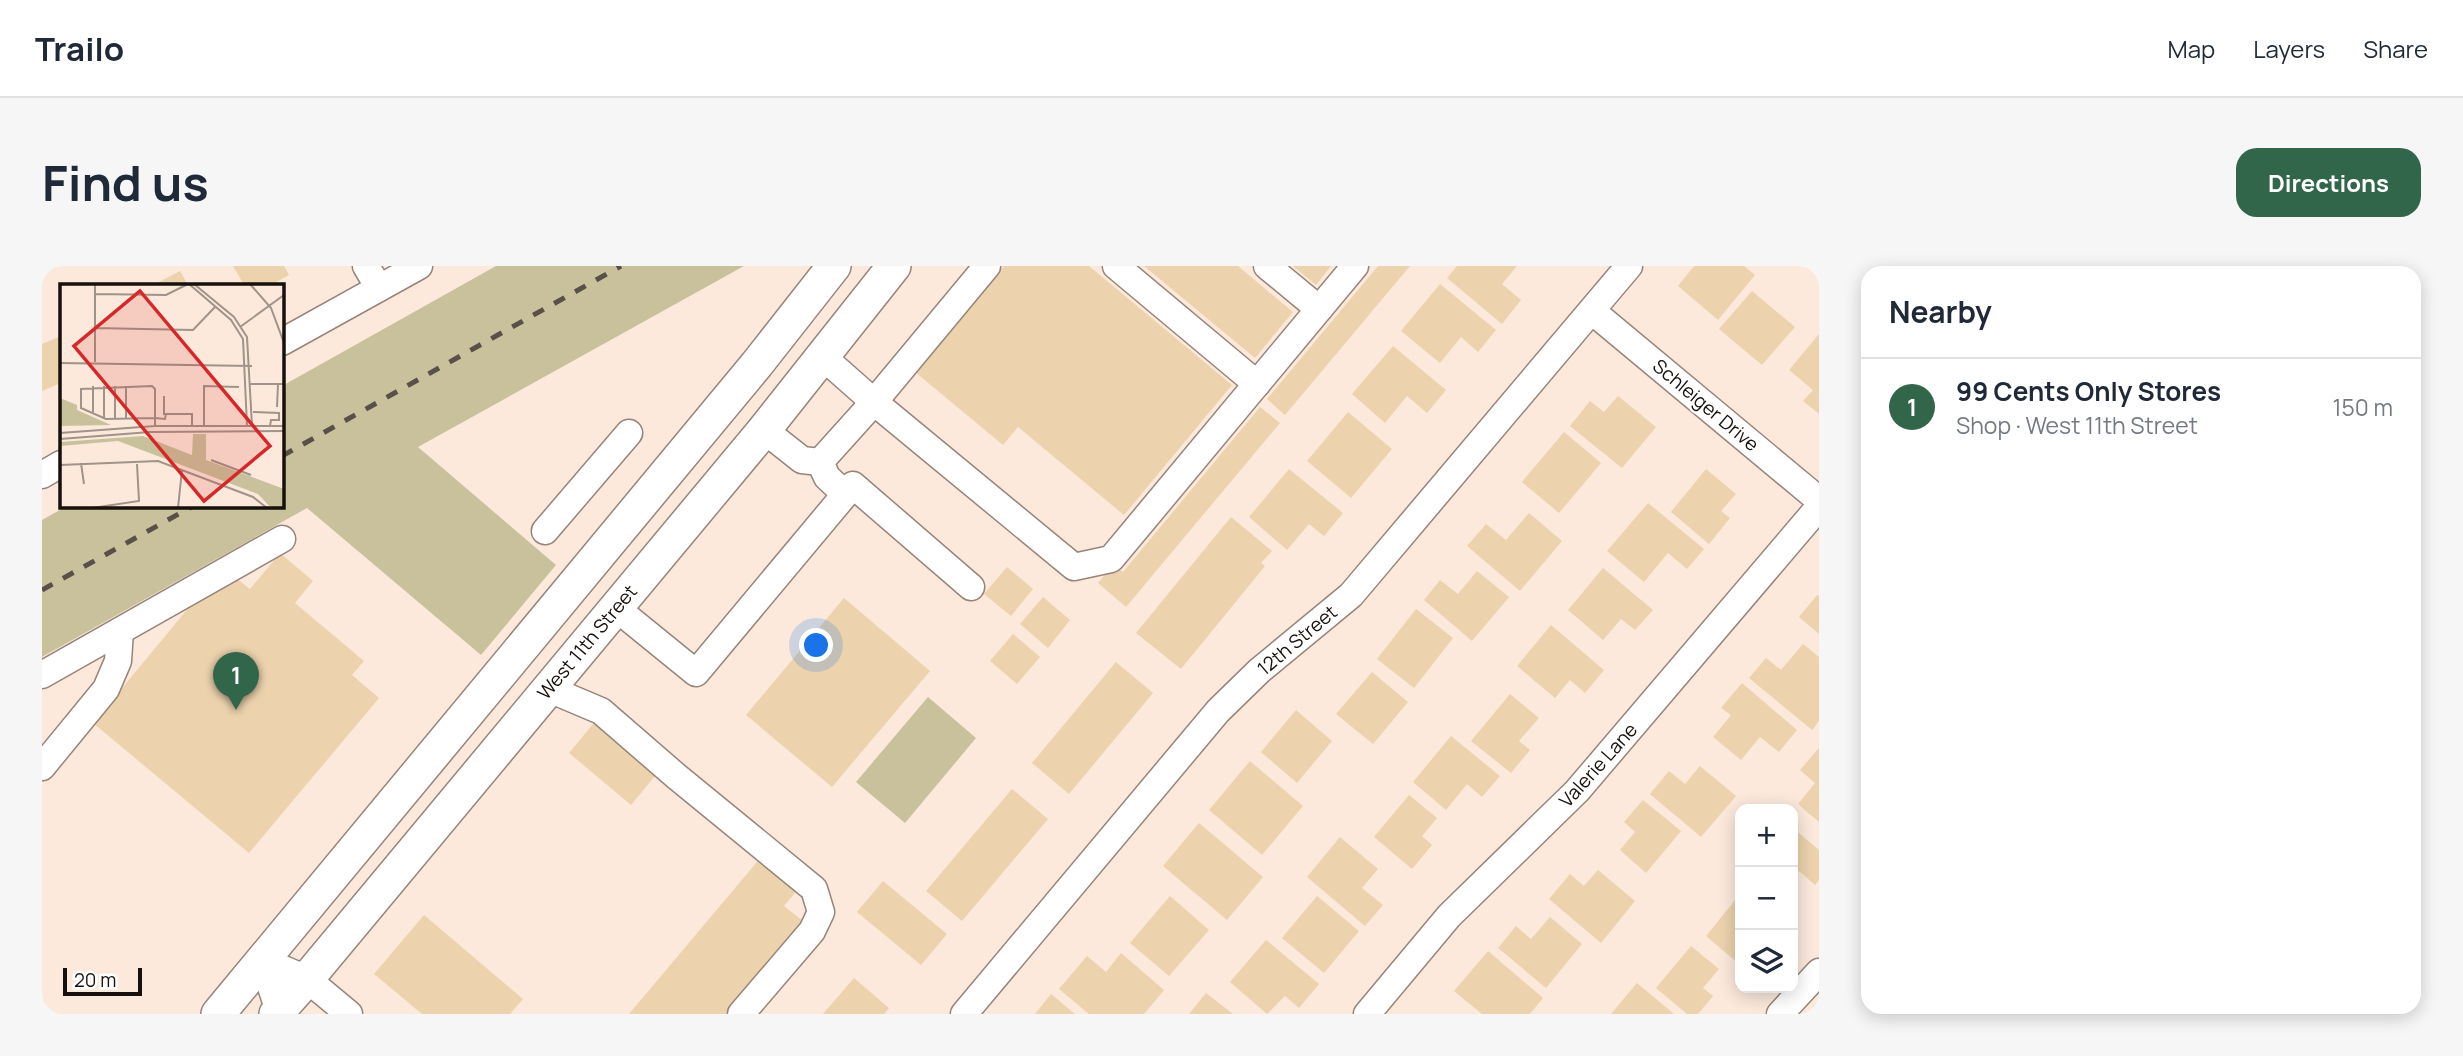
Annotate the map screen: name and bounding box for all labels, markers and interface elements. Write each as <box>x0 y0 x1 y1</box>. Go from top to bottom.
text: Trailo <box>35 26 124 71</box>
text: Map <box>2168 32 2215 65</box>
text: Layers <box>2253 32 2325 65</box>
text: Share <box>2363 32 2428 65</box>
button: Directions <box>2236 148 2421 217</box>
text: Find us <box>42 149 209 216</box>
inset map <box>60 284 284 508</box>
text: Nearby <box>1889 291 1992 332</box>
street label: Schleiger Drive <box>1647 353 1765 457</box>
text: 99 Cents Only Stores <box>1956 373 2221 409</box>
text: 1 <box>1907 391 1917 423</box>
text: 150 m <box>2333 391 2393 423</box>
text: Shop · West 11th Street <box>1956 409 2198 441</box>
street label: West 11th Street <box>531 579 643 705</box>
street label: 12th Street <box>1252 599 1342 681</box>
your location <box>799 628 833 662</box>
pin: 1 <box>213 652 259 710</box>
street label: Valerie Lane <box>1553 717 1643 813</box>
map controls <box>1735 804 1798 993</box>
button: + <box>1735 804 1798 867</box>
button: − <box>1735 867 1798 930</box>
button: layers <box>1735 930 1798 993</box>
scale bar <box>63 965 142 997</box>
text: 20 m <box>74 967 116 993</box>

